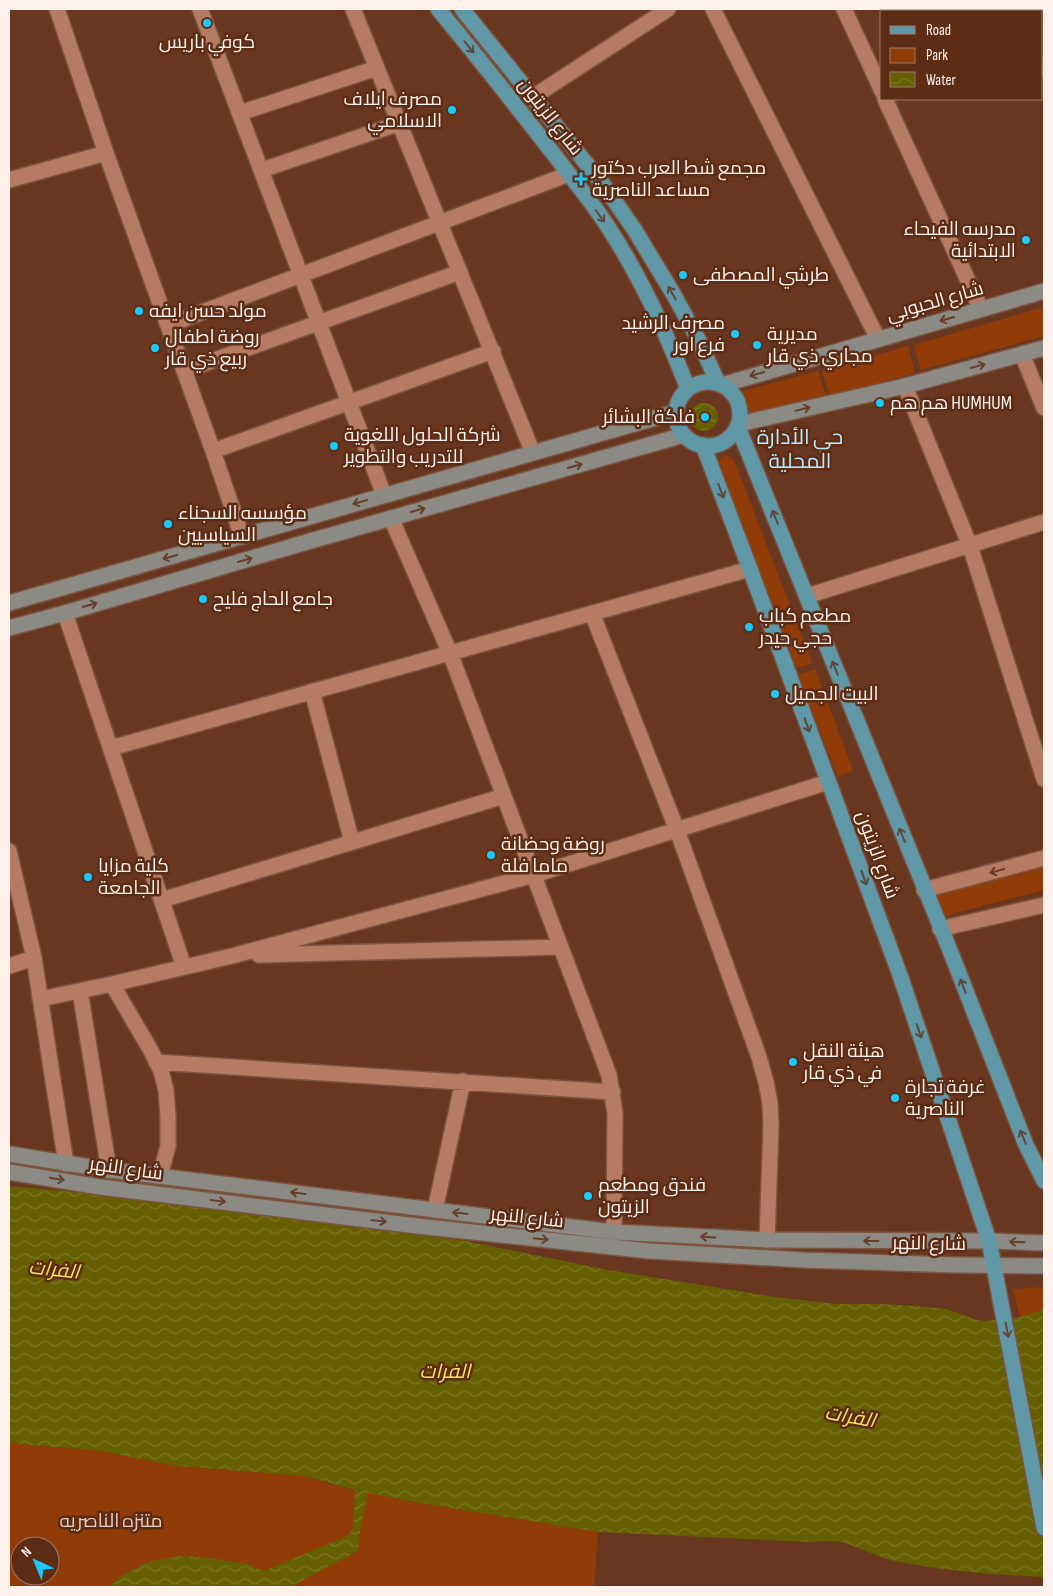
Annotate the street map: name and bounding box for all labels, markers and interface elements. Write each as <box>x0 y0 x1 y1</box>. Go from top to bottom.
legend <box>880 10 1043 100</box>
marker: كوفي باريس <box>201 17 213 29</box>
text: Road <box>926 21 951 40</box>
place label: كوفي باريس <box>159 31 255 56</box>
one-way arrow <box>463 40 474 53</box>
text: Park <box>926 46 948 65</box>
text: Water <box>926 71 957 90</box>
street label: شارع الزيتون <box>512 74 587 161</box>
place label: مصرف ايلاف الاسلامي <box>343 88 442 135</box>
marker: مصرف ايلاف الاسلامي <box>446 104 458 116</box>
place label: مجمع شط العرب دكتور مساعد الناصرية <box>591 157 766 202</box>
marker: مجمع شط العرب دكتور مساعد الناصرية <box>574 172 588 186</box>
one-way arrow <box>595 209 606 222</box>
place label: مدرسه الفيحاء الابتدائية <box>903 218 1016 263</box>
marker: مدرسه الفيحاء الابتدائية <box>1020 234 1032 246</box>
place label: طرشي المصطفى <box>693 264 829 289</box>
marker: طرشي المصطفى <box>677 269 689 281</box>
street label: شارع الحبوبي <box>884 277 987 329</box>
one-way arrow <box>667 286 676 301</box>
place label: مولد حسن ايفه <box>149 300 267 323</box>
marker: مولد حسن ايفه <box>133 305 145 317</box>
place label: مصرف الرشيد فرع اور <box>621 312 725 358</box>
one-way arrow <box>939 315 955 325</box>
place label: مديرية مجاري ذي قار <box>766 323 873 370</box>
place label: روضة اطفال ربيع ذي قار <box>164 326 260 373</box>
marker: مصرف الرشيد فرع اور <box>729 328 741 340</box>
marker: مديرية مجاري ذي قار <box>751 339 763 351</box>
marker: روضة اطفال ربيع ذي قار <box>149 342 161 354</box>
one-way arrow <box>970 361 986 371</box>
one-way arrow <box>750 370 766 380</box>
place label: هم هم HUMHUM <box>890 392 1012 416</box>
marker: هم هم HUMHUM <box>874 397 886 409</box>
one-way arrow <box>795 404 811 413</box>
place label: فلكة البشائر <box>601 406 695 429</box>
marker: فلكة البشائر <box>699 411 711 423</box>
place label: شركة الحلول اللغوية للتدريب والتطوير <box>343 424 501 469</box>
district label: حي الأدارة المحلية <box>757 425 843 474</box>
marker: شركة الحلول اللغوية للتدريب والتطوير <box>328 440 340 452</box>
one-way arrow <box>566 460 582 470</box>
one-way arrow <box>716 483 726 498</box>
one-way arrow <box>352 497 368 507</box>
place label: مؤسسه السجناء السياسيين <box>178 502 307 547</box>
one-way arrow <box>410 505 426 514</box>
one-way arrow <box>769 510 779 525</box>
marker: مؤسسه السجناء السياسيين <box>162 518 174 530</box>
one-way arrow <box>163 553 179 562</box>
one-way arrow <box>237 554 253 564</box>
place label: جامع الحاج فليح <box>213 588 333 612</box>
marker: جامع الحاج فليح <box>197 593 209 605</box>
one-way arrow <box>81 600 97 610</box>
place label: مطعم كباب حجي حيدر <box>758 605 851 652</box>
marker: مطعم كباب حجي حيدر <box>743 621 755 633</box>
one-way arrow <box>830 661 840 676</box>
place label: البيت الجميل <box>785 683 879 706</box>
marker: البيت الجميل <box>769 688 781 700</box>
one-way arrow <box>803 717 812 732</box>
street label: شارع الزيتون <box>850 808 903 902</box>
one-way arrow <box>897 828 906 843</box>
place label: روضة وحضانة ماما فلة <box>501 833 605 878</box>
marker: روضة وحضانة ماما فلة <box>485 849 497 861</box>
place label: كلية مزايا الجامعة <box>98 855 169 900</box>
one-way arrow <box>990 867 1006 876</box>
one-way arrow <box>860 869 869 885</box>
marker: كلية مزايا الجامعة <box>82 871 94 883</box>
one-way arrow <box>958 979 967 994</box>
one-way arrow <box>915 1022 924 1038</box>
place label: هيئة النقل في ذي قار <box>802 1040 885 1087</box>
marker: هيئة النقل في ذي قار <box>787 1056 799 1068</box>
place label: غرفة تجارة الناصرية <box>905 1076 986 1121</box>
marker: غرفة تجارة الناصرية <box>889 1092 901 1104</box>
one-way arrow <box>1018 1130 1027 1145</box>
street label: شارع النهر <box>87 1152 164 1187</box>
one-way arrow <box>49 1174 65 1184</box>
place label: فندق ومطعم الزيتون <box>598 1174 706 1219</box>
one-way arrow <box>291 1188 307 1198</box>
marker: فندق ومطعم الزيتون <box>582 1190 594 1202</box>
one-way arrow <box>210 1196 226 1206</box>
street label: شارع النهر <box>488 1203 565 1234</box>
one-way arrow <box>452 1208 468 1218</box>
one-way arrow <box>371 1216 387 1226</box>
one-way arrow <box>701 1232 717 1241</box>
street label: شارع النهر <box>891 1232 966 1257</box>
one-way arrow <box>532 1234 548 1244</box>
one-way arrow <box>863 1236 879 1246</box>
one-way arrow <box>1009 1238 1025 1247</box>
water label: الفرات <box>27 1255 83 1285</box>
one-way arrow <box>1002 1322 1012 1338</box>
water label: الفرات <box>420 1360 473 1384</box>
water label: الفرات <box>823 1401 880 1434</box>
park label: متنزه الناصريه <box>60 1510 162 1533</box>
north arrow <box>10 1536 60 1586</box>
text: N <box>18 1543 35 1561</box>

